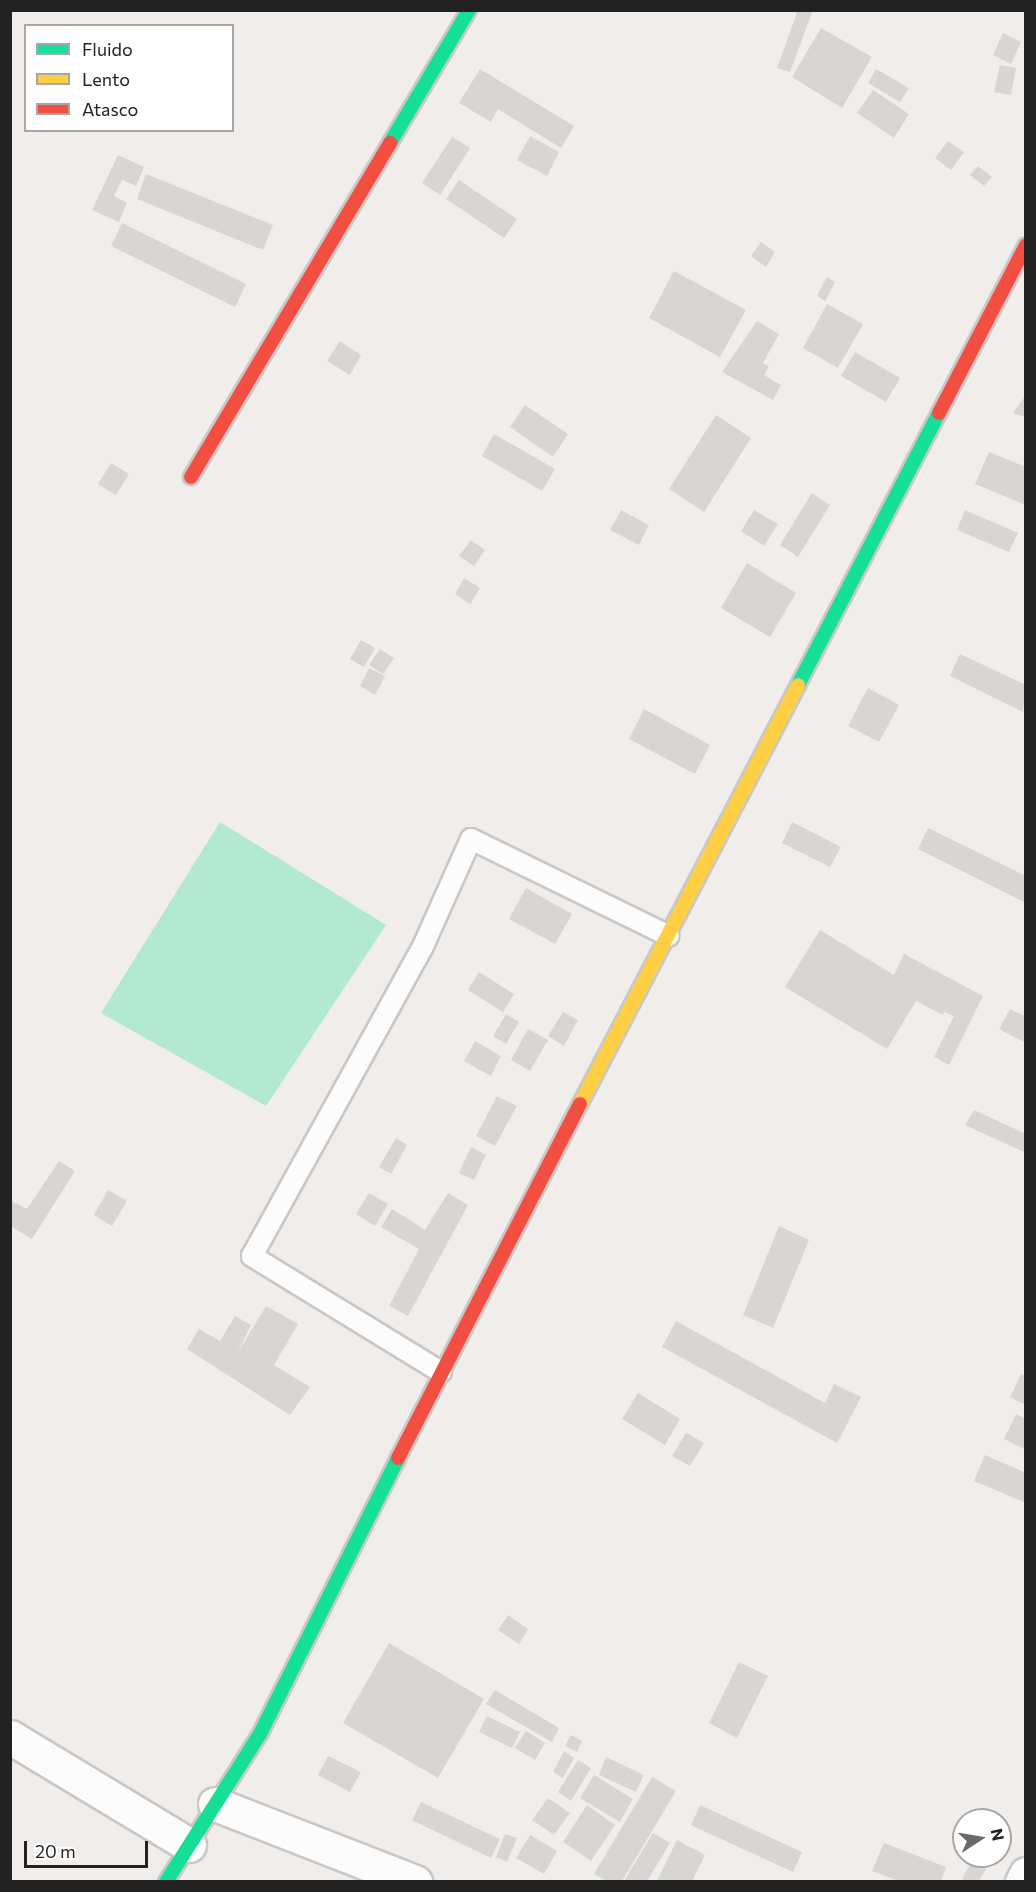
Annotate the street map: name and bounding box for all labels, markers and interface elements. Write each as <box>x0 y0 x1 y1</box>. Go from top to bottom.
legend <box>24 24 234 132</box>
text: Fluido <box>82 38 133 60</box>
text: Lento <box>82 68 130 90</box>
text: Atasco <box>82 98 138 120</box>
north arrow <box>952 1808 1012 1868</box>
text: N <box>988 1827 1009 1842</box>
scale bar <box>27 1829 152 1867</box>
text: 20 m <box>35 1840 76 1862</box>

